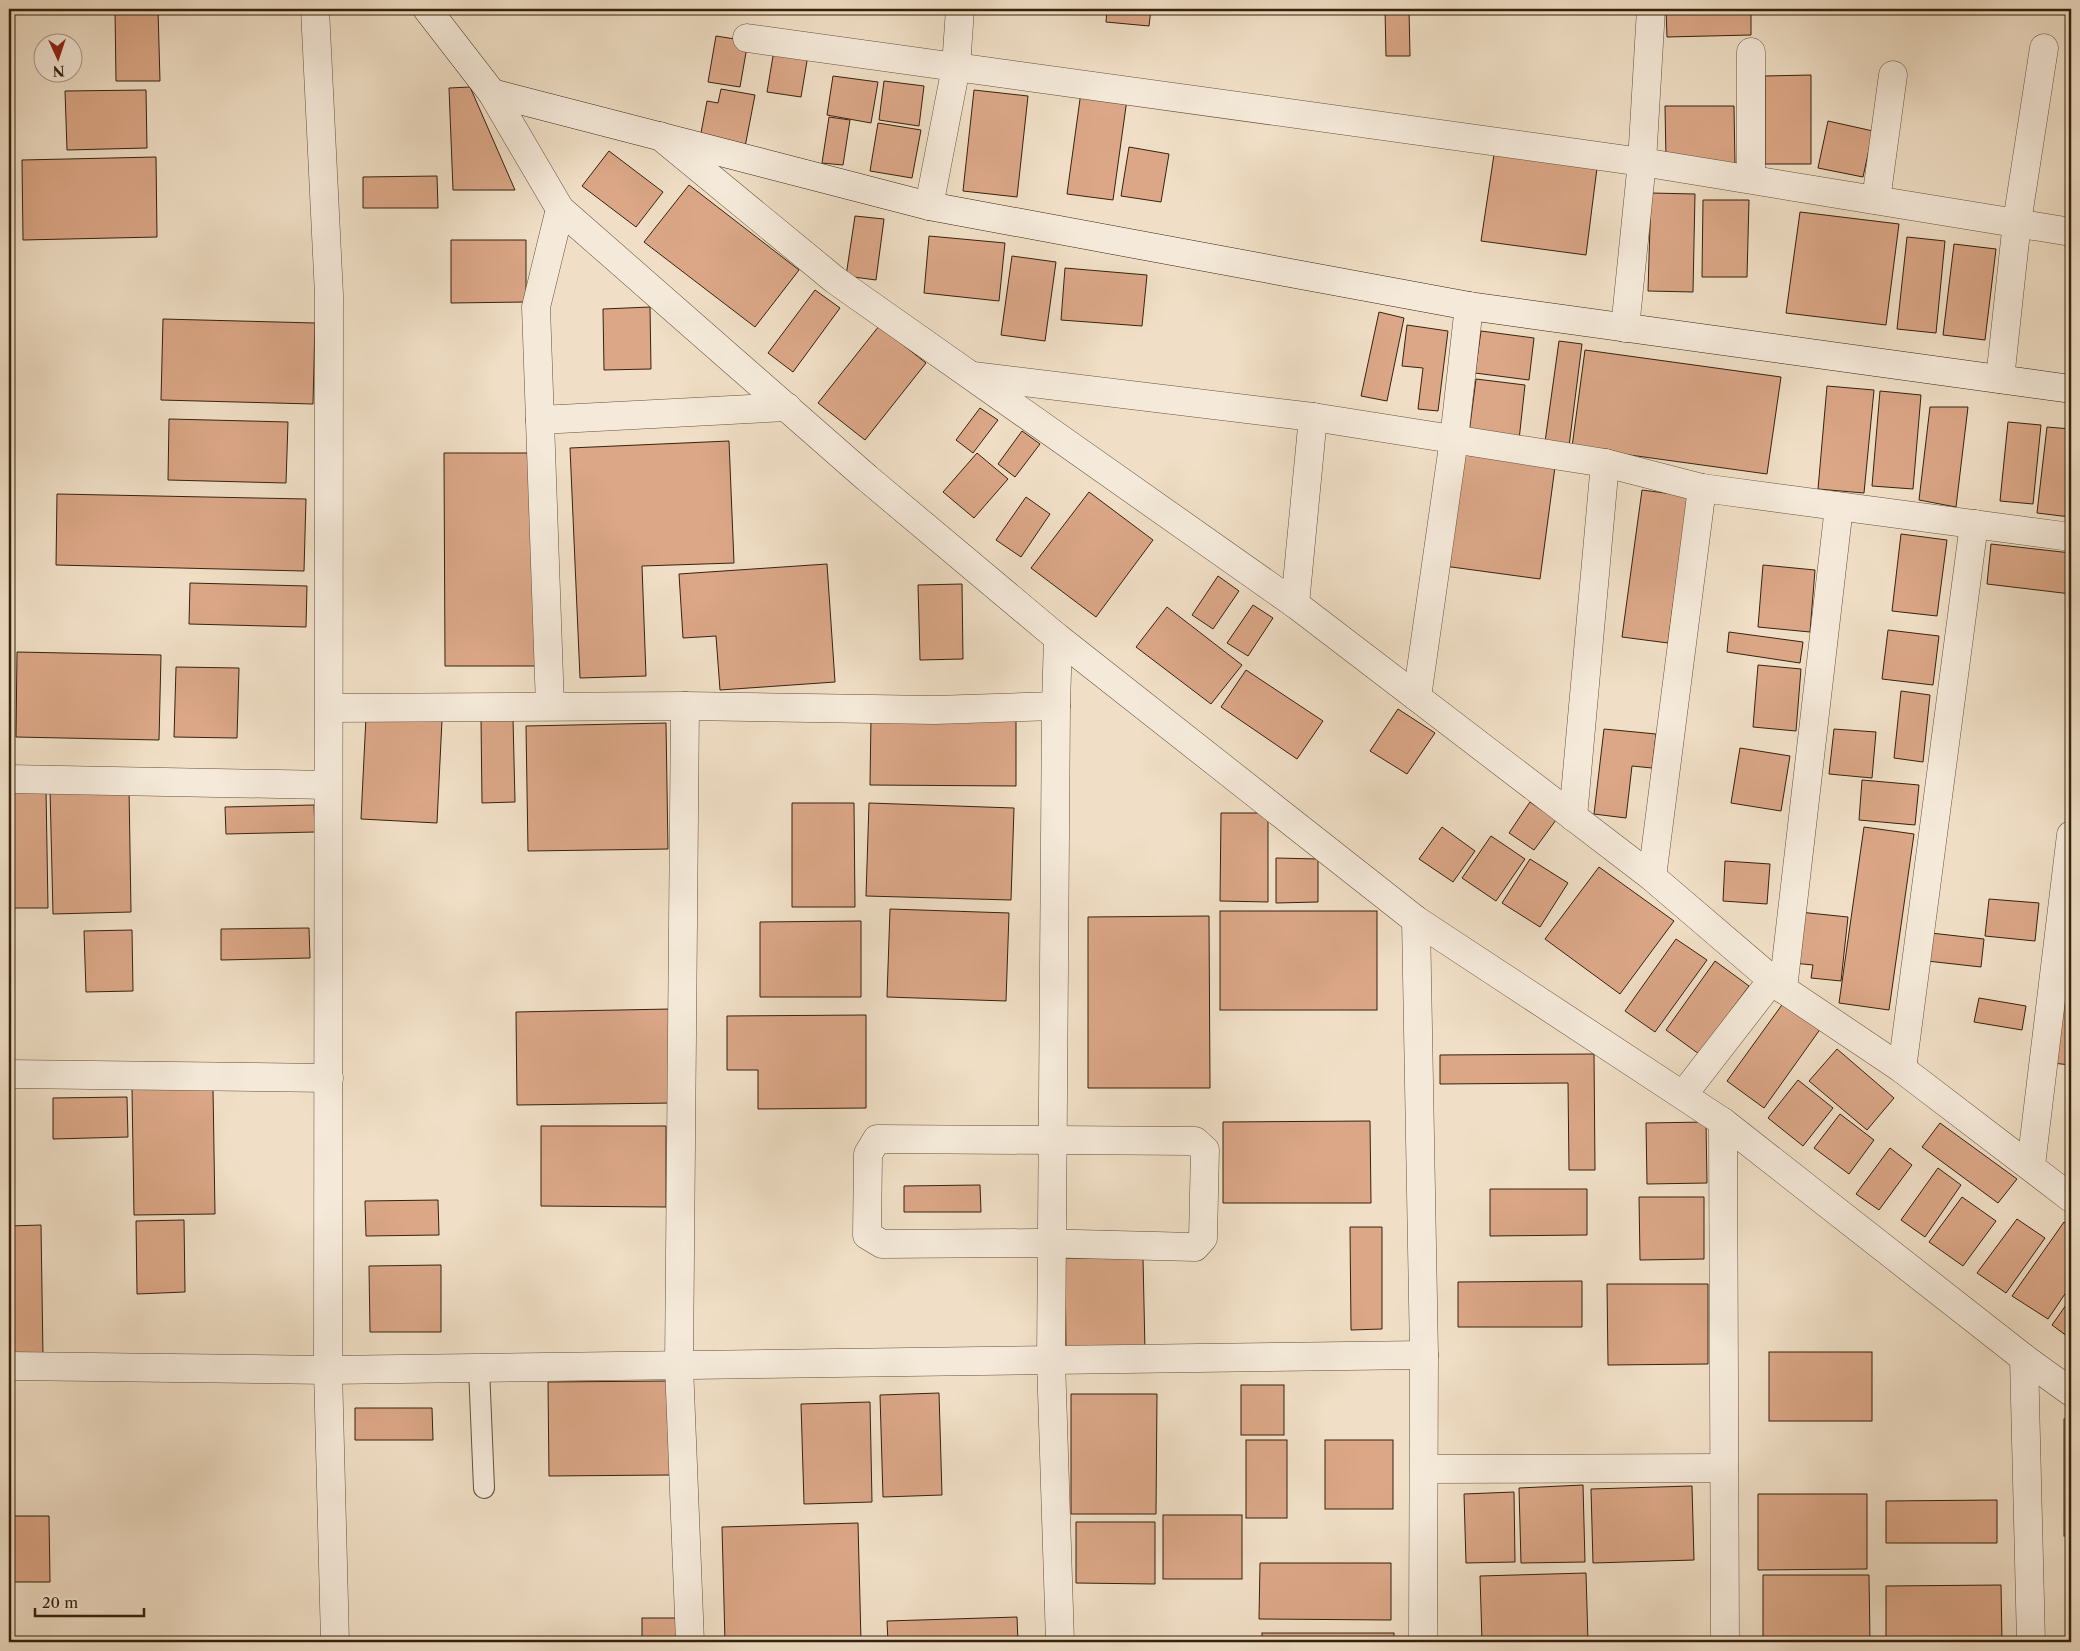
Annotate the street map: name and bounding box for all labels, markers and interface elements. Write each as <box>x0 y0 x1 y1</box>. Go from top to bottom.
north arrow <box>32 32 82 82</box>
text: N <box>52 62 65 80</box>
scale bar <box>35 1586 144 1618</box>
text: 20 m <box>42 1593 78 1612</box>

